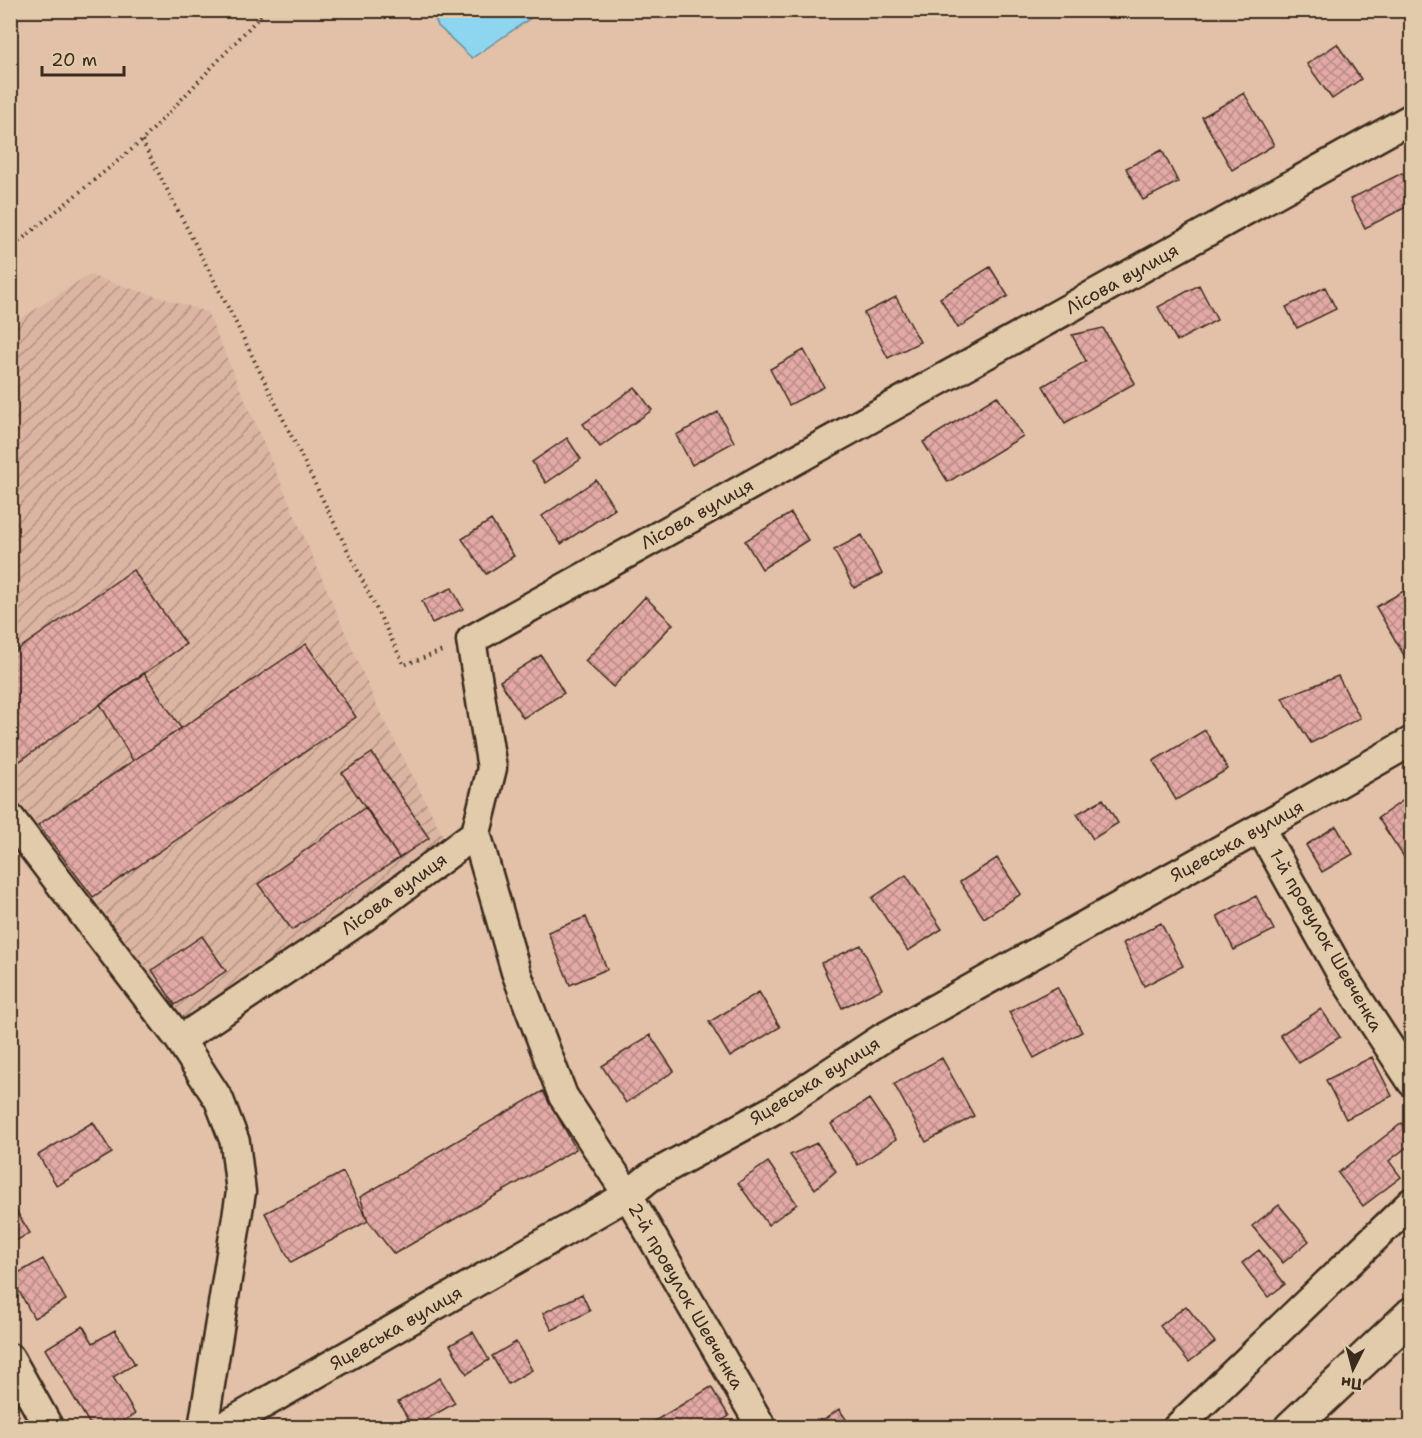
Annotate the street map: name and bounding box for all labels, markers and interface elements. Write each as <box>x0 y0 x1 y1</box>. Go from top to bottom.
scale bar <box>42 39 124 77</box>
text: 20 m <box>51 48 97 72</box>
street label: Лісова вулиця <box>1061 238 1183 320</box>
street label: Лісова вулиця <box>636 473 758 555</box>
street label: Яцевська вулиця <box>1166 794 1308 888</box>
street label: 1-й провулок Шевченка <box>1264 844 1388 1036</box>
street label: Лісова вулиця <box>336 847 452 941</box>
street label: Яцевська вулиця <box>746 1031 884 1131</box>
street label: 2-й провулок Шевченка <box>623 1198 749 1394</box>
street label: Яцевська вулиця <box>326 1280 466 1376</box>
north arrow <box>1323 1339 1383 1399</box>
text: Пн <box>1340 1372 1363 1395</box>

